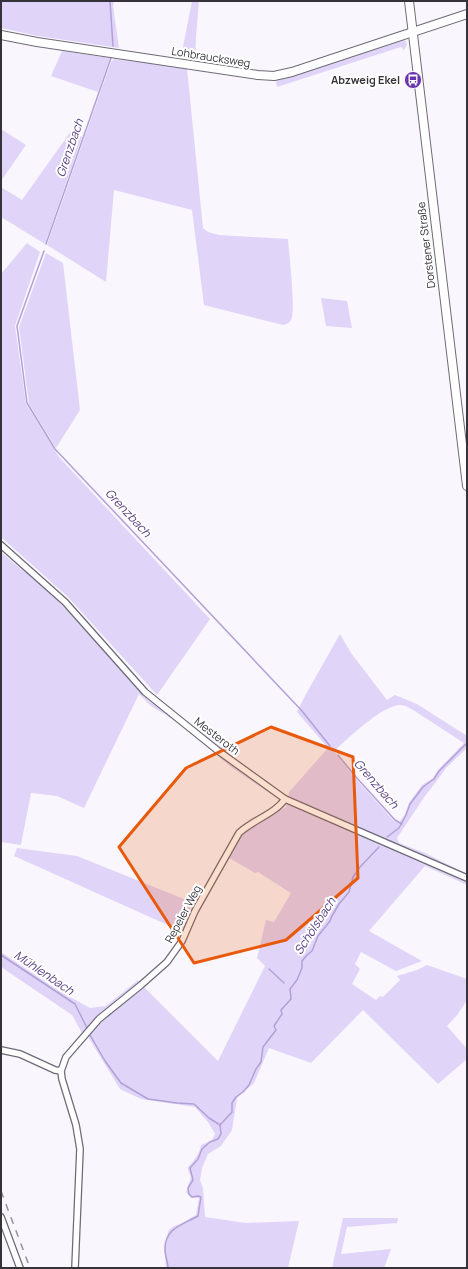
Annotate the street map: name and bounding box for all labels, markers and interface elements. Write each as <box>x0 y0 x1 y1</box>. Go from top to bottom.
street label: Lohbraucksweg <box>171 43 252 70</box>
bus stop icon: Abzweig Ekel <box>403 70 423 90</box>
place label: Abzweig Ekel <box>331 72 400 87</box>
water label: Grenzbach <box>52 116 88 179</box>
street label: Dorstener Straße <box>413 200 438 289</box>
water label: Grenzbach <box>102 485 156 541</box>
street label: Mesteroth <box>192 713 243 758</box>
water label: Grenzbach <box>350 755 403 813</box>
street label: Repeler Weg <box>161 882 204 945</box>
water label: Schölsbach <box>290 893 340 958</box>
water label: Mühlenbach <box>11 946 78 999</box>

